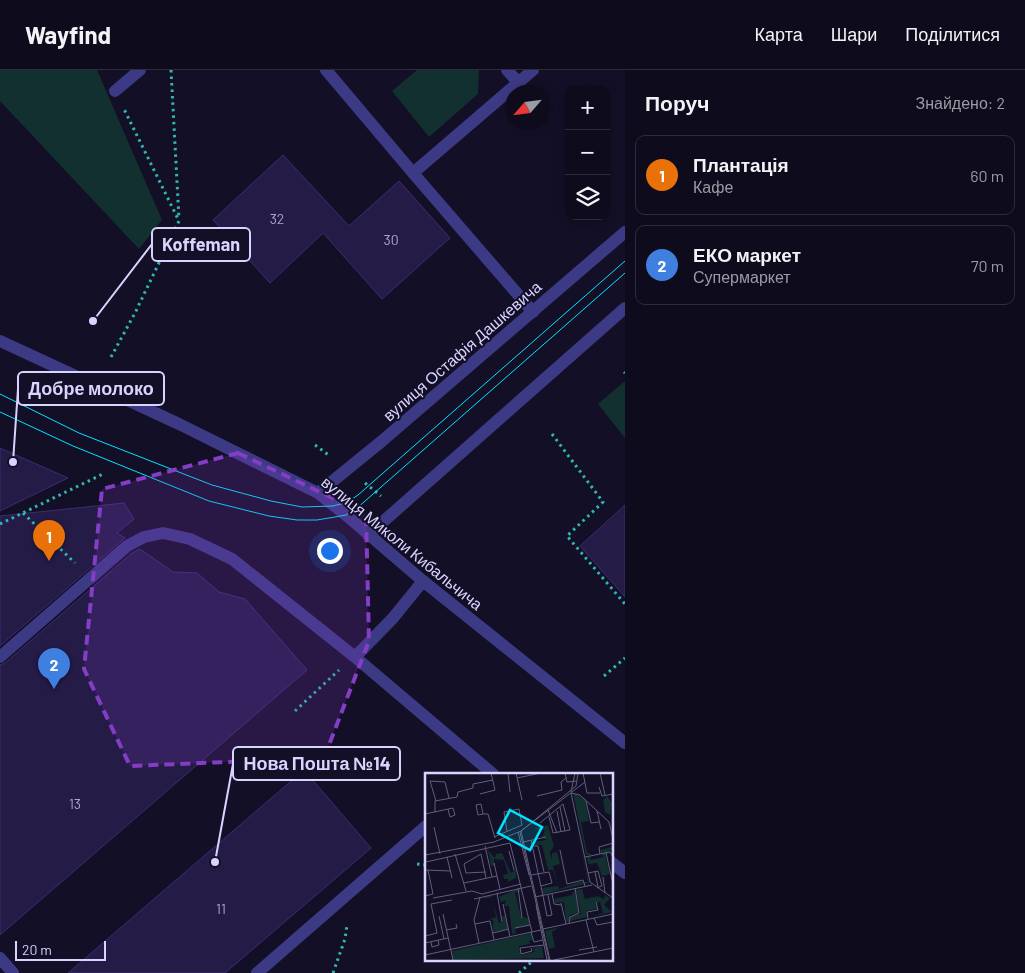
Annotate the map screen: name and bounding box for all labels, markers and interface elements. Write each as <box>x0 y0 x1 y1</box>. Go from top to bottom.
text: Wayfind <box>25 20 111 49</box>
text: Карта <box>755 23 803 45</box>
text: Шари <box>831 23 877 45</box>
text: Поділитися <box>905 23 1000 45</box>
north arrow <box>505 85 550 130</box>
map controls <box>565 85 610 220</box>
button: + <box>565 85 610 130</box>
text: Поруч <box>645 90 709 115</box>
text: Знайдено: 2 <box>915 93 1005 112</box>
button: − <box>565 130 610 175</box>
text: Плантація <box>693 153 789 176</box>
text: 1 <box>659 166 665 185</box>
text: 60 m <box>970 166 1004 185</box>
button: layers <box>565 175 610 220</box>
text: Кафе <box>693 177 733 196</box>
house number: 32 <box>270 210 284 227</box>
callout: Koffeman <box>152 228 250 261</box>
house number: 30 <box>383 231 399 248</box>
text: Koffeman <box>162 233 240 255</box>
text: ЕКО маркет <box>693 243 801 266</box>
text: 2 <box>658 256 666 275</box>
text: 70 m <box>971 256 1004 275</box>
text: Супермаркет <box>693 267 791 286</box>
street label: вулиця Остафія Дашкевича <box>379 277 545 425</box>
callout: Добре молоко <box>18 372 164 405</box>
text: Добре молоко <box>28 377 154 399</box>
street label: вулиця Миколи Кибальчича <box>318 472 487 613</box>
pin: 1 <box>33 520 65 561</box>
your location <box>317 538 343 564</box>
pin: 2 <box>38 648 70 689</box>
callout: Нова Пошта №14 <box>233 747 400 780</box>
text: Нова Пошта №14 <box>243 752 391 774</box>
inset map <box>425 773 612 960</box>
house number: 13 <box>69 795 81 812</box>
house number: 11 <box>216 900 226 917</box>
scale bar <box>15 938 106 961</box>
text: 20 m <box>22 941 52 958</box>

